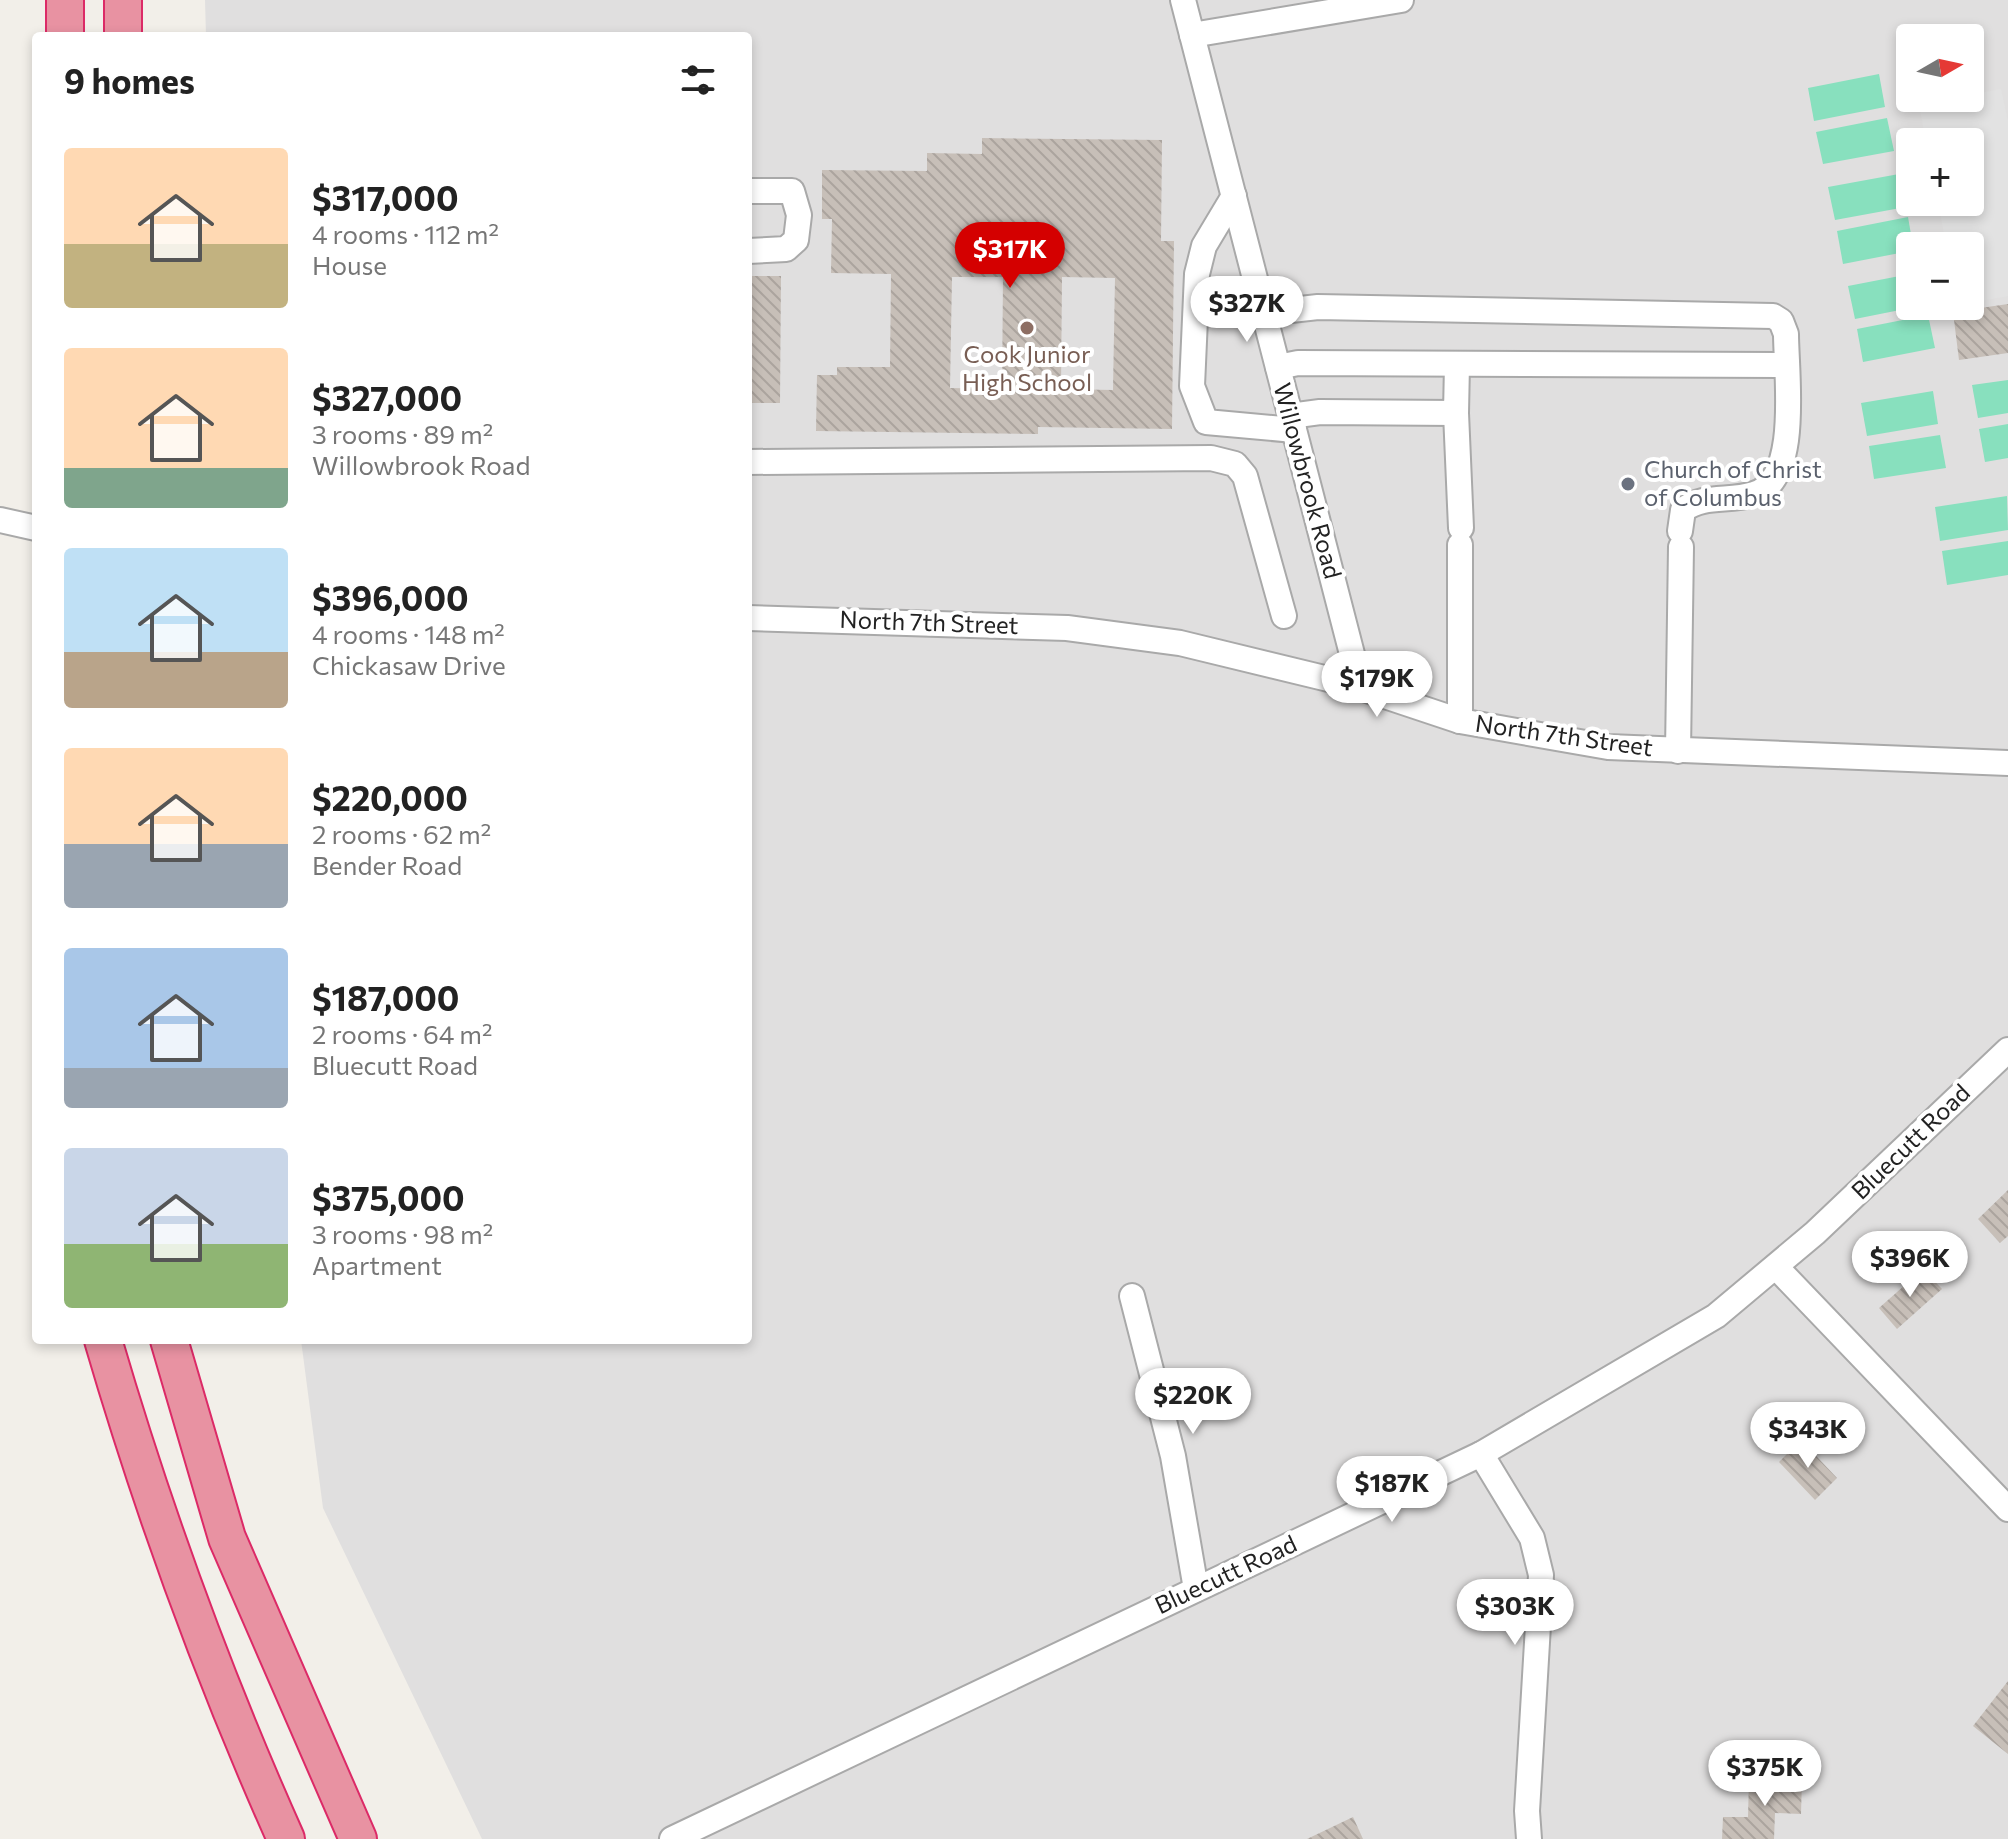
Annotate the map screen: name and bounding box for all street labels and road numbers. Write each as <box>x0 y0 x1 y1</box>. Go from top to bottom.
street label: Willowbrook Road <box>1268 379 1349 582</box>
street label: North 7th Street <box>839 604 1019 639</box>
street label: North 7th Street <box>1474 708 1655 761</box>
street label: Bluecutt Road <box>1845 1077 1975 1205</box>
street label: Bluecutt Road <box>1150 1528 1301 1619</box>

